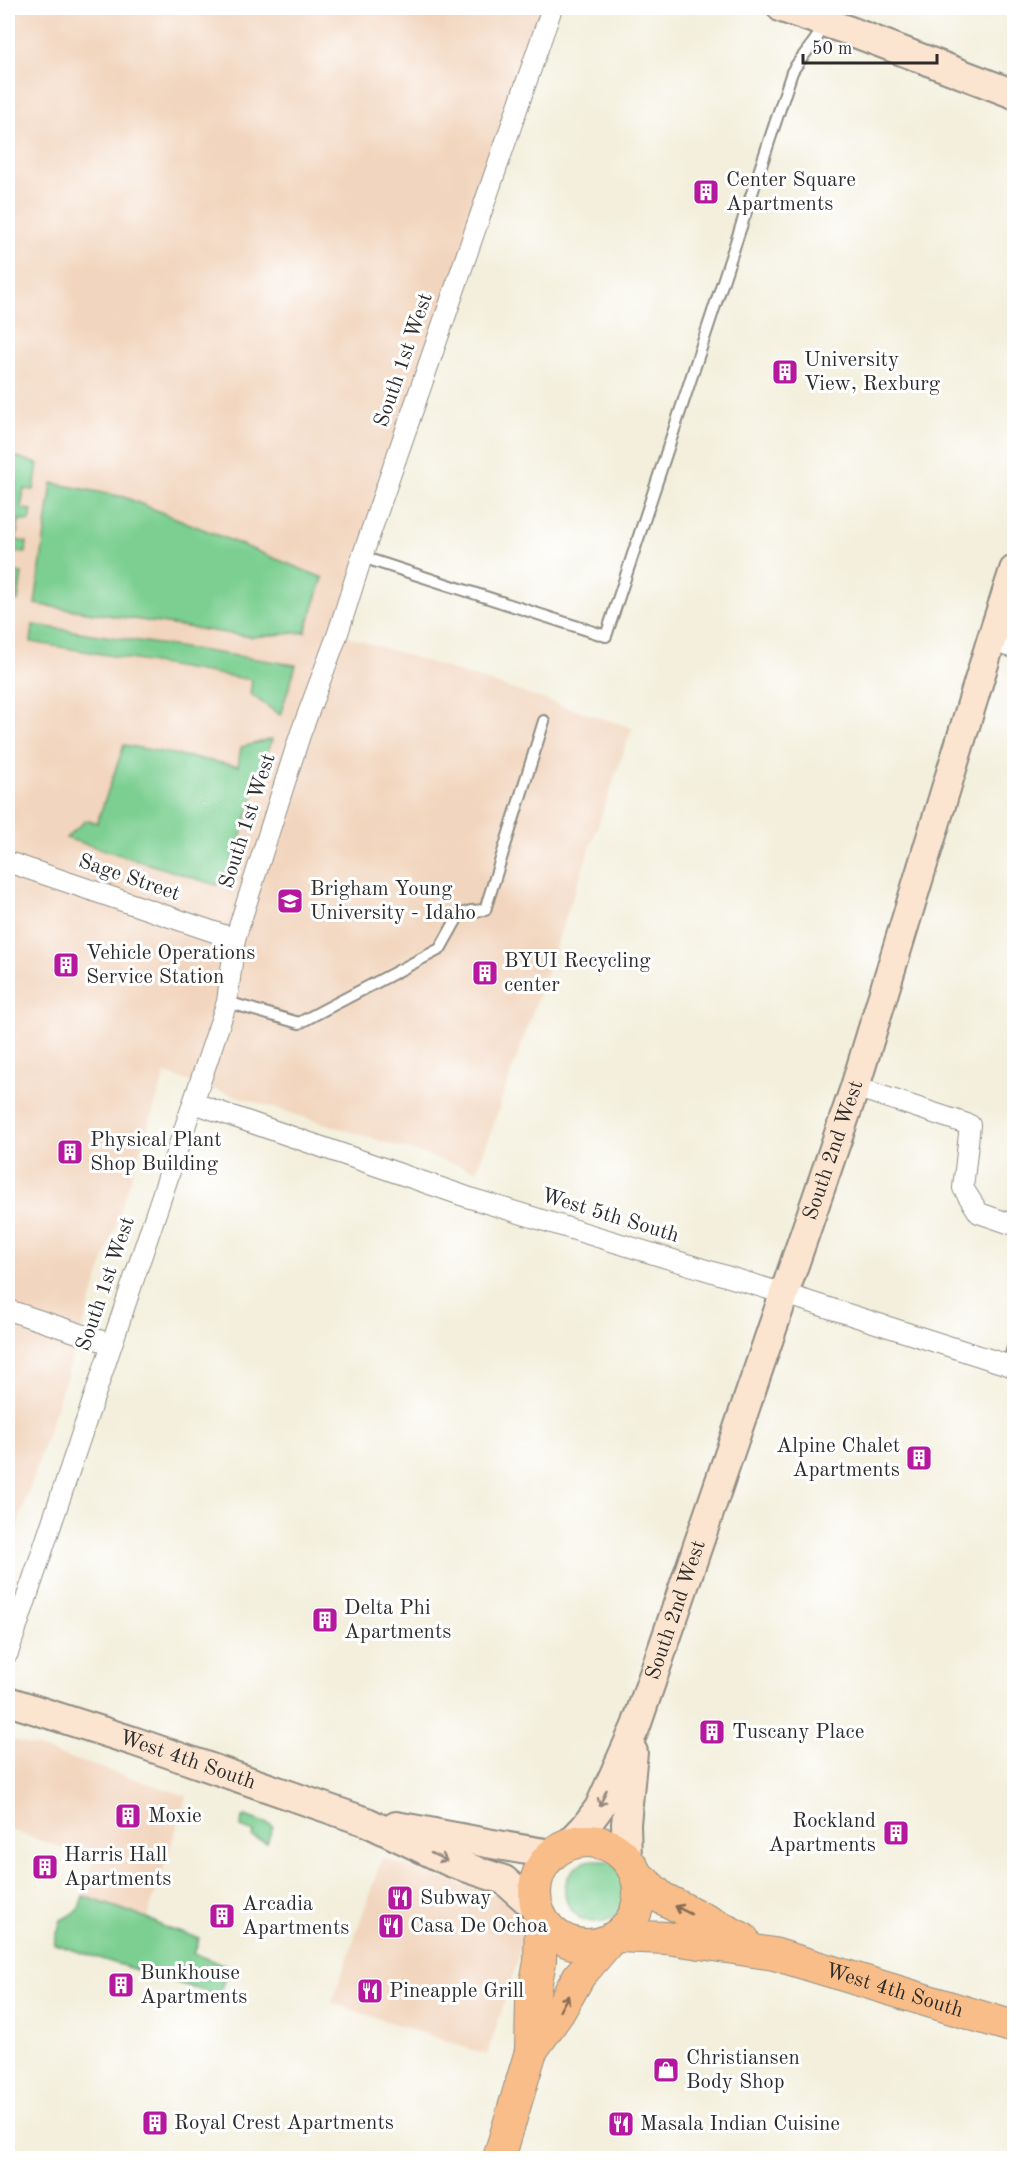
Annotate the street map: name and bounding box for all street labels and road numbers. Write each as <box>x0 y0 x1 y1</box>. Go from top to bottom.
street label: South 1st West <box>371 290 437 430</box>
street label: South 1st West <box>216 751 280 891</box>
street label: Sage Street <box>75 851 183 905</box>
street label: South 2nd West <box>800 1078 867 1223</box>
street label: West 5th South <box>539 1185 681 1247</box>
street label: South 1st West <box>73 1214 139 1354</box>
street label: South 2nd West <box>642 1537 709 1683</box>
street label: West 4th South <box>117 1727 258 1793</box>
street label: West 4th South <box>823 1960 966 2021</box>

